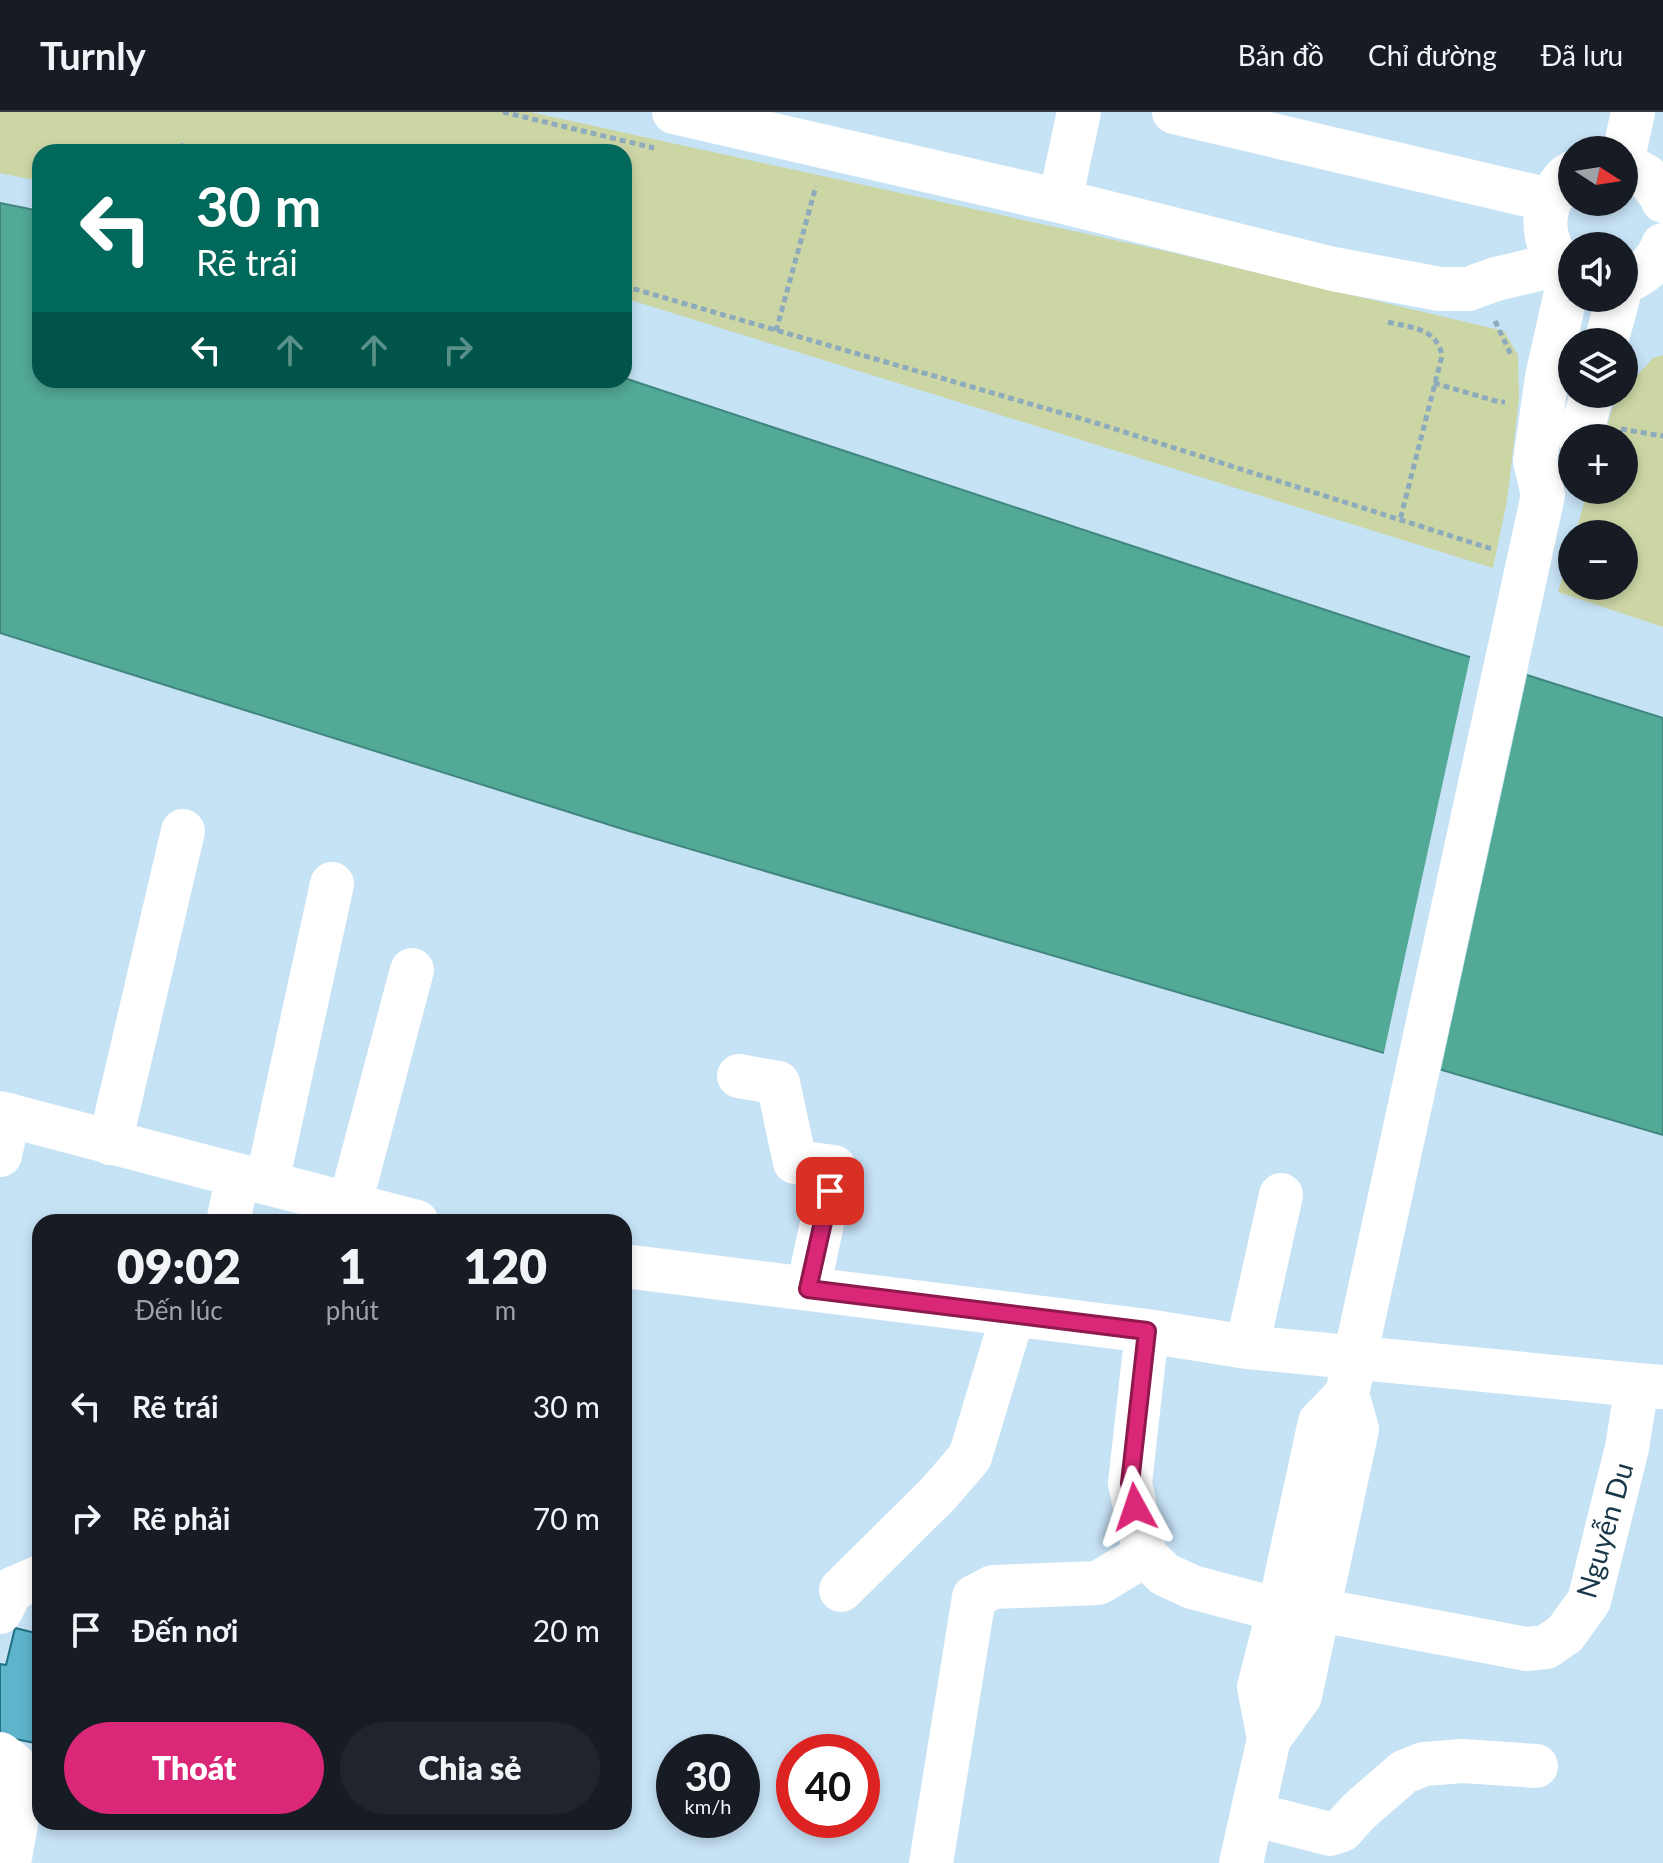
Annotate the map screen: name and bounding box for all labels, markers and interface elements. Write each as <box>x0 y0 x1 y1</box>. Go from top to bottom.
text: Turnly <box>40 32 146 78</box>
text: Bản đồ <box>1238 38 1324 72</box>
text: Chỉ đường <box>1368 38 1497 72</box>
text: Đã lưu <box>1541 38 1623 72</box>
north arrow <box>1558 136 1638 216</box>
map controls <box>1558 136 1638 600</box>
text: 30 m <box>196 172 321 239</box>
icon: left <box>64 176 168 280</box>
button: sound <box>1558 232 1638 312</box>
text: Rẽ trái <box>196 240 298 284</box>
icon: left <box>184 328 228 372</box>
icon: ahead <box>268 328 312 372</box>
icon: ahead <box>352 328 396 372</box>
icon: right <box>436 328 480 372</box>
button: layers <box>1558 328 1638 408</box>
button: + <box>1558 424 1638 504</box>
button: − <box>1558 520 1638 600</box>
pin <box>796 1157 864 1225</box>
icon: arrive <box>808 1169 852 1213</box>
text: 09:02 <box>117 1237 241 1294</box>
text: 1 <box>338 1237 366 1294</box>
text: 120 <box>464 1237 547 1294</box>
text: Đến lúc <box>135 1294 223 1326</box>
text: phút <box>326 1294 379 1326</box>
text: m <box>495 1294 516 1326</box>
icon: left <box>64 1384 108 1428</box>
text: Rẽ trái <box>132 1388 219 1424</box>
text: 30 m <box>533 1388 600 1424</box>
street label: Nguyễn Du <box>1568 1458 1640 1602</box>
position arrow <box>1093 1465 1177 1549</box>
icon: right <box>64 1496 108 1540</box>
text: Rẽ phải <box>132 1500 230 1536</box>
text: 70 m <box>533 1500 600 1536</box>
icon: arrive <box>64 1608 108 1652</box>
text: Đến nơi <box>132 1612 238 1648</box>
text: 20 m <box>533 1612 600 1648</box>
button: Thoát <box>64 1722 324 1814</box>
button: Chia sẻ <box>340 1722 600 1814</box>
speed limit sign: 40 <box>776 1734 880 1838</box>
text: 30 <box>685 1752 731 1800</box>
text: km/h <box>685 1794 731 1818</box>

